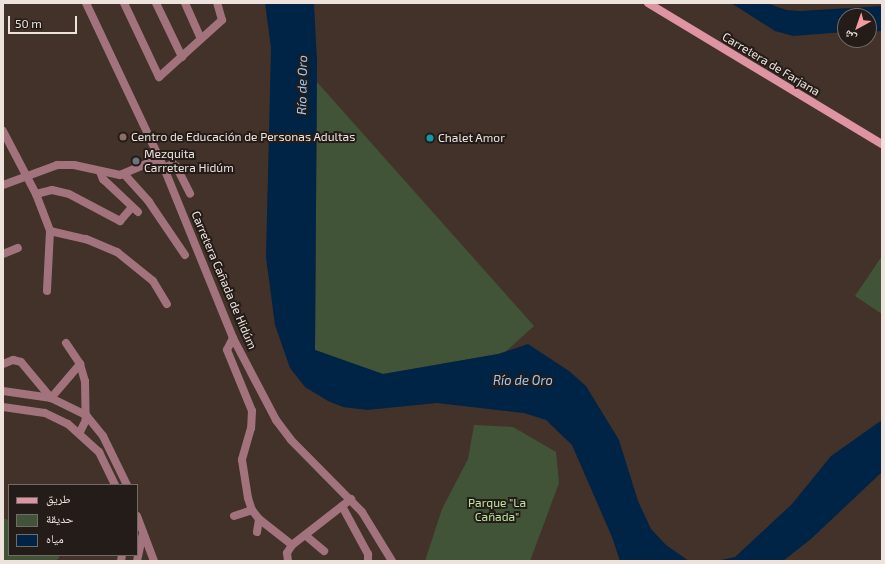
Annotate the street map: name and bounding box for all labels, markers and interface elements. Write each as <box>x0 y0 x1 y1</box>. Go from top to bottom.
scale bar <box>10 8 79 34</box>
north arrow <box>837 8 877 48</box>
text: 50 m <box>15 16 42 30</box>
text: ش <box>841 28 858 46</box>
street label: Carretera de Farjana <box>720 29 822 99</box>
water label: Río de Oro <box>294 55 310 115</box>
place label: Centro de Educación de Personas Adultas <box>131 130 356 144</box>
place label: Chalet Amor <box>438 131 505 145</box>
marker: Centro de Educación de Personas Adultas <box>118 132 128 142</box>
marker: Chalet Amor <box>425 133 435 143</box>
place label: Mezquita Carretera Hidúm <box>144 147 234 175</box>
marker: Mezquita Carretera Hidúm <box>131 156 141 166</box>
street label: Carretera Cañada de Hidúm <box>188 209 260 351</box>
water label: Río de Oro <box>493 372 553 388</box>
legend <box>8 484 138 556</box>
text: طريق <box>46 491 71 505</box>
park label: Parque "La Cañada" <box>468 496 526 524</box>
text: حديقة <box>46 511 74 525</box>
text: مياه <box>46 531 64 545</box>

